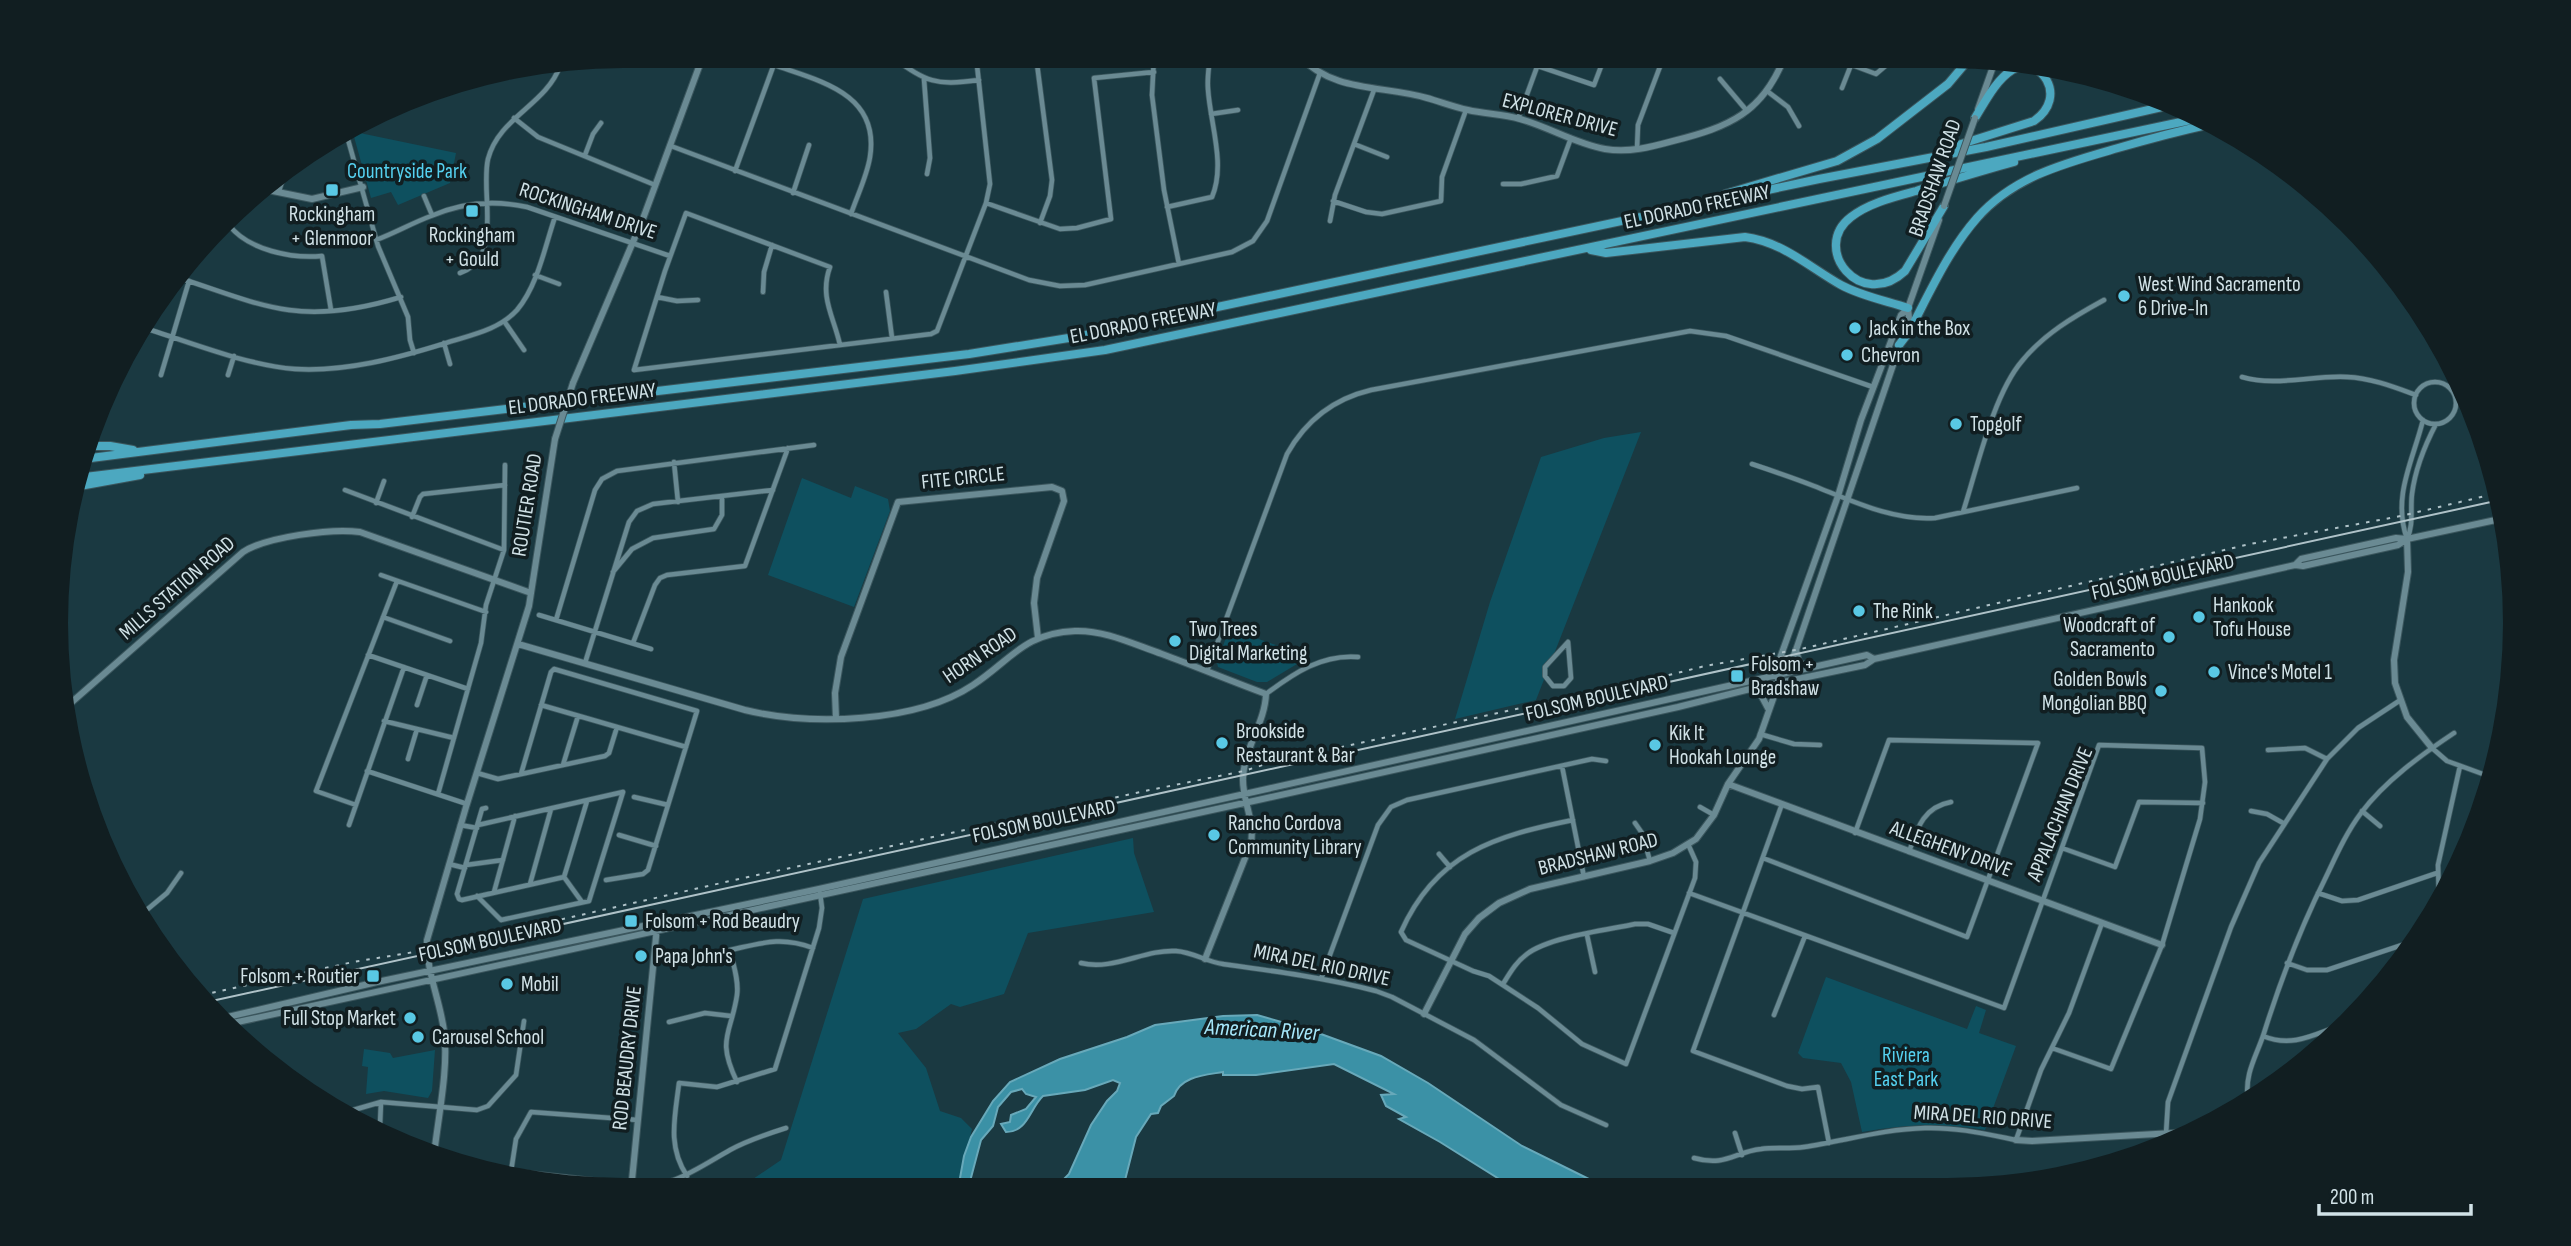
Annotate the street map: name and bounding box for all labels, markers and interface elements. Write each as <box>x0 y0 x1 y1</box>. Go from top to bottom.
street label: EXPLORER DRIVE <box>1500 88 1620 142</box>
street label: BRADSHAW ROAD <box>1903 116 1967 240</box>
park label: Countryside Park <box>347 159 467 184</box>
street label: ROCKINGHAM DRIVE <box>516 177 660 245</box>
street label: EL DORADO FREEWAY <box>1622 179 1772 235</box>
marker: Rockingham + Glenmoor <box>324 182 340 198</box>
place label: Rockingham + Glenmoor <box>289 202 375 251</box>
marker: Rockingham + Gould <box>464 203 480 219</box>
place label: Rockingham + Gould <box>429 223 515 272</box>
place label: West Wind Sacramento 6 Drive-In <box>2138 272 2301 321</box>
marker: West Wind Sacramento 6 Drive-In <box>2116 288 2132 304</box>
street label: EL DORADO FREEWAY <box>1068 297 1218 349</box>
place label: Jack in the Box <box>1868 316 1970 341</box>
marker: Jack in the Box <box>1847 320 1863 336</box>
place label: Chevron <box>1861 343 1920 368</box>
marker: Chevron <box>1839 347 1855 363</box>
street label: EL DORADO FREEWAY <box>507 378 657 420</box>
place label: Topgolf <box>1970 412 2022 437</box>
marker: Topgolf <box>1948 416 1964 432</box>
street label: ROUTIER ROAD <box>507 452 547 558</box>
street label: FITE CIRCLE <box>920 461 1006 495</box>
street label: MILLS STATION ROAD <box>114 531 240 645</box>
street label: FOLSOM BOULEVARD <box>2089 548 2237 606</box>
place label: Hankook Tofu House <box>2213 593 2291 642</box>
place label: The Rink <box>1873 599 1933 624</box>
marker: The Rink <box>1851 603 1867 619</box>
marker: Hankook Tofu House <box>2191 609 2207 625</box>
place label: Woodcraft of Sacramento <box>2063 613 2156 662</box>
place label: Two Trees Digital Marketing <box>1189 617 1307 666</box>
street label: HORN ROAD <box>938 621 1022 689</box>
marker: Woodcraft of Sacramento <box>2161 629 2177 645</box>
marker: Two Trees Digital Marketing <box>1167 633 1183 649</box>
place label: Folsom + Bradshaw <box>1751 652 1819 701</box>
place label: Vince's Motel 1 <box>2228 660 2332 685</box>
marker: Vince's Motel 1 <box>2206 664 2222 680</box>
place label: Golden Bowls Mongolian BBQ <box>2042 667 2147 716</box>
marker: Folsom + Bradshaw <box>1729 668 1745 684</box>
street label: FOLSOM BOULEVARD <box>1523 669 1671 727</box>
marker: Golden Bowls Mongolian BBQ <box>2153 683 2169 699</box>
place label: Brookside Restaurant & Bar <box>1236 719 1355 768</box>
place label: Kik It Hookah Lounge <box>1669 721 1776 770</box>
marker: Brookside Restaurant & Bar <box>1214 735 1230 751</box>
marker: Kik It Hookah Lounge <box>1647 737 1663 753</box>
street label: APPALACHIAN DRIVE <box>2021 743 2098 886</box>
street label: FOLSOM BOULEVARD <box>970 794 1118 848</box>
place label: Rancho Cordova Community Library <box>1228 811 1362 860</box>
street label: ALLEGHENY DRIVE <box>1886 815 2015 883</box>
marker: Rancho Cordova Community Library <box>1206 827 1222 843</box>
street label: BRADSHAW ROAD <box>1536 827 1660 881</box>
place label: Folsom + Rod Beaudry <box>645 909 800 934</box>
street label: FOLSOM BOULEVARD <box>416 913 564 967</box>
marker: Folsom + Rod Beaudry <box>623 913 639 929</box>
street label: MIRA DEL RIO DRIVE <box>1252 938 1392 992</box>
place label: Papa John's <box>655 944 733 969</box>
marker: Papa John's <box>633 948 649 964</box>
place label: Folsom + Routier <box>240 964 359 989</box>
marker: Folsom + Routier <box>365 968 381 984</box>
place label: Mobil <box>521 972 559 997</box>
marker: Mobil <box>499 976 515 992</box>
street label: ROD BEAUDRY DRIVE <box>607 985 647 1131</box>
place label: Full Stop Market <box>283 1006 396 1031</box>
marker: Full Stop Market <box>402 1010 418 1026</box>
water label: American River <box>1203 1013 1321 1047</box>
place label: Carousel School <box>432 1025 544 1050</box>
marker: Carousel School <box>410 1029 426 1045</box>
park label: Riviera East Park <box>1874 1043 1938 1092</box>
street label: MIRA DEL RIO DRIVE <box>1913 1100 2053 1134</box>
scale bar <box>2319 1172 2471 1216</box>
text: 200 m <box>2330 1185 2374 1210</box>

